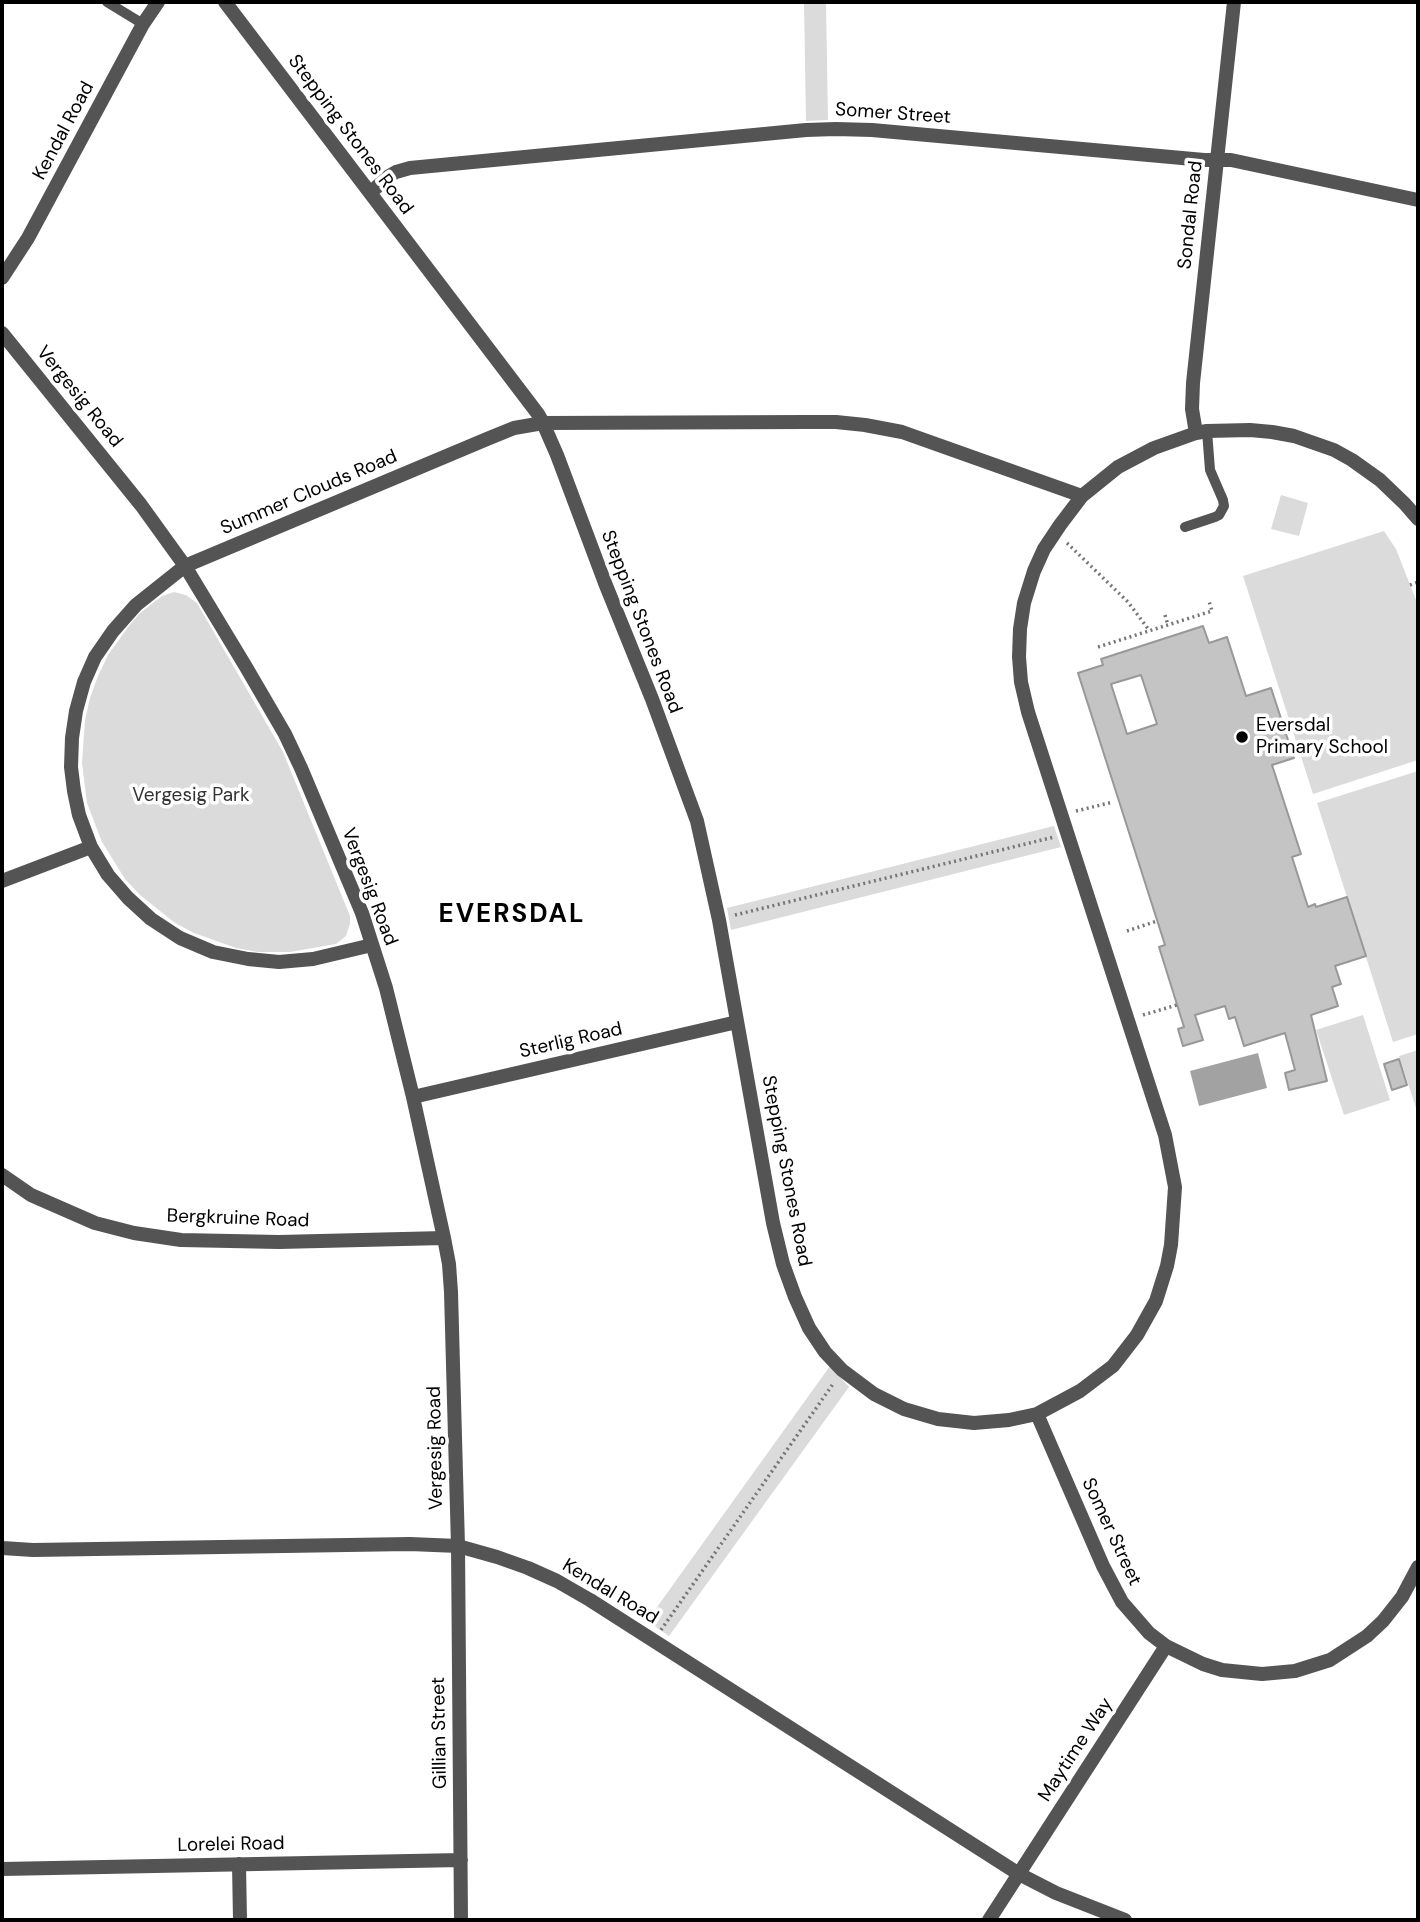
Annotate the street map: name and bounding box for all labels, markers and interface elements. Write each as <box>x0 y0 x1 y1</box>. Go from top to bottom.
street label: Stepping Stones Road <box>283 51 417 219</box>
street label: Kendal Road <box>29 78 99 184</box>
street label: Somer Street <box>834 99 952 129</box>
street label: Sondal Road <box>1174 160 1208 270</box>
street label: Vergesig Road <box>31 342 127 452</box>
street label: Summer Clouds Road <box>217 446 401 540</box>
street label: Stepping Stones Road <box>596 527 686 717</box>
place label: Eversdal Primary School <box>1256 715 1388 759</box>
marker: Eversdal Primary School <box>1234 729 1250 745</box>
park label: Vergesig Park <box>132 785 250 807</box>
street label: Vergesig Road <box>336 825 402 949</box>
district label: EVERSDAL <box>440 899 584 931</box>
street label: Sterlig Road <box>517 1018 625 1064</box>
street label: Stepping Stones Road <box>756 1074 816 1268</box>
street label: Bergkruine Road <box>166 1205 310 1233</box>
street label: Vergesig Road <box>424 1386 448 1510</box>
street label: Somer Street <box>1076 1475 1146 1589</box>
street label: Kendal Road <box>558 1554 662 1630</box>
street label: Gillian Street <box>428 1677 452 1789</box>
street label: Maytime Way <box>1034 1694 1118 1806</box>
street label: Lorelei Road <box>177 1833 285 1857</box>

